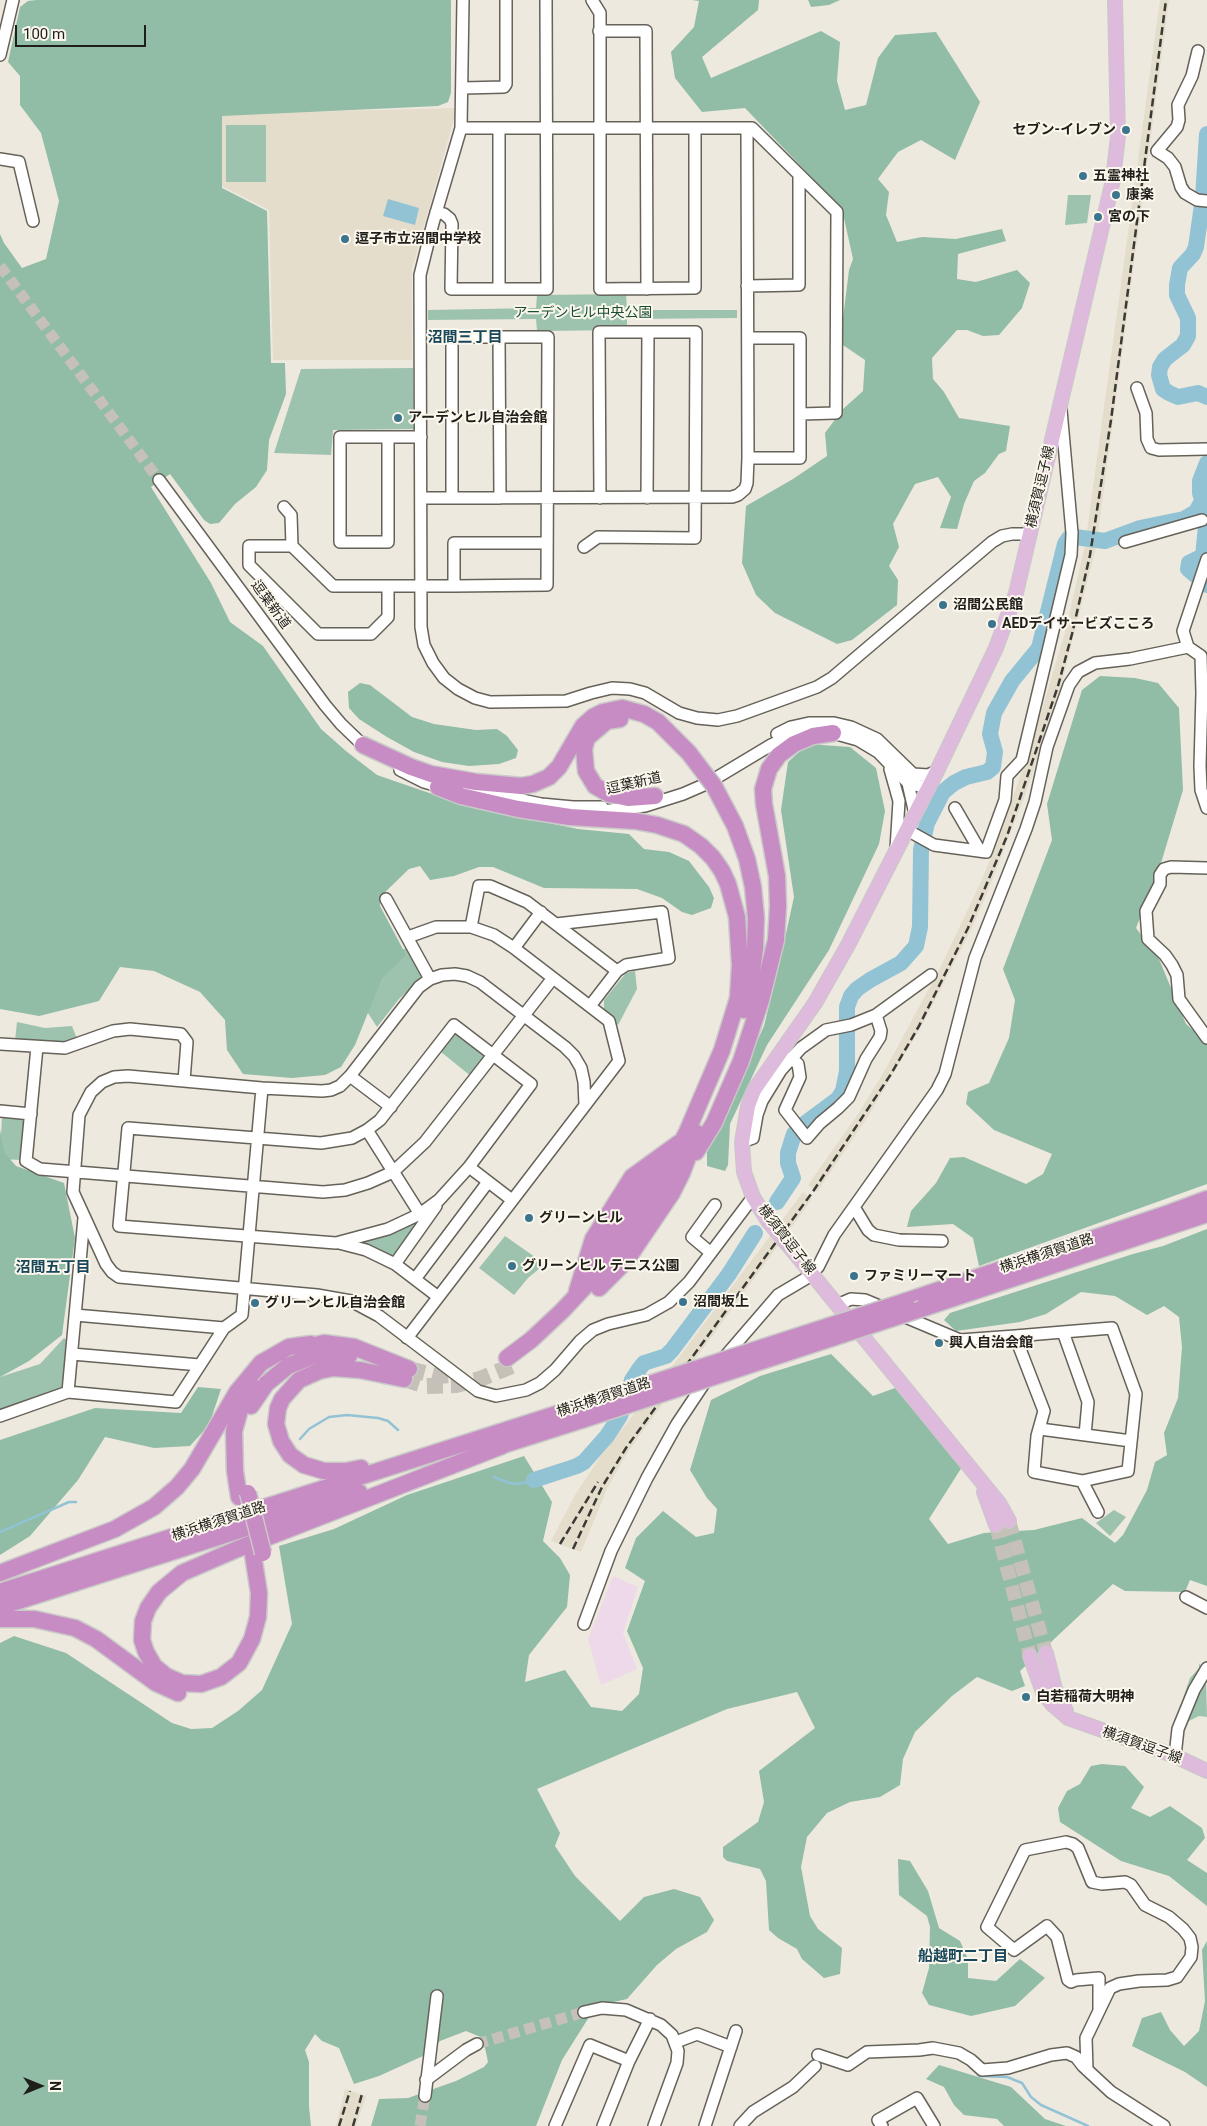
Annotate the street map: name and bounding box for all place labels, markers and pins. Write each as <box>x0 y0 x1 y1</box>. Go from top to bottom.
place label: セブン-イレブン <box>1012 122 1116 138</box>
marker: セブン-イレブン <box>1120 124 1132 136</box>
place label: 五霊神社 <box>1093 168 1149 184</box>
marker: 五霊神社 <box>1077 170 1089 182</box>
place label: 康楽 <box>1126 187 1154 203</box>
marker: 康楽 <box>1110 189 1122 201</box>
place label: 宮の下 <box>1108 209 1150 225</box>
marker: 宮の下 <box>1092 211 1104 223</box>
place label: 逗子市立沼間中学校 <box>355 231 481 247</box>
marker: 逗子市立沼間中学校 <box>339 233 351 245</box>
place label: アーデンヒル自治会館 <box>408 410 547 426</box>
marker: アーデンヒル自治会館 <box>392 412 404 424</box>
place label: 沼間公民館 <box>953 597 1023 613</box>
marker: 沼間公民館 <box>937 599 949 611</box>
place label: AEDデイサービズこころ <box>1002 616 1154 632</box>
marker: AEDデイサービズこころ <box>986 618 998 630</box>
place label: グリーンヒル <box>539 1210 623 1226</box>
marker: グリーンヒル <box>523 1212 535 1224</box>
place label: グリーンヒル テニス公園 <box>522 1258 679 1274</box>
marker: グリーンヒル テニス公園 <box>506 1260 518 1272</box>
place label: ファミリーマート <box>864 1268 976 1284</box>
marker: ファミリーマート <box>848 1270 860 1282</box>
place label: 沼間坂上 <box>693 1294 749 1310</box>
place label: グリーンヒル自治会館 <box>265 1295 405 1311</box>
marker: 沼間坂上 <box>677 1296 689 1308</box>
marker: グリーンヒル自治会館 <box>249 1297 261 1309</box>
place label: 興人自治会館 <box>949 1335 1033 1351</box>
marker: 興人自治会館 <box>933 1337 945 1349</box>
place label: 白若稲荷大明神 <box>1036 1689 1134 1705</box>
marker: 白若稲荷大明神 <box>1020 1691 1032 1703</box>

